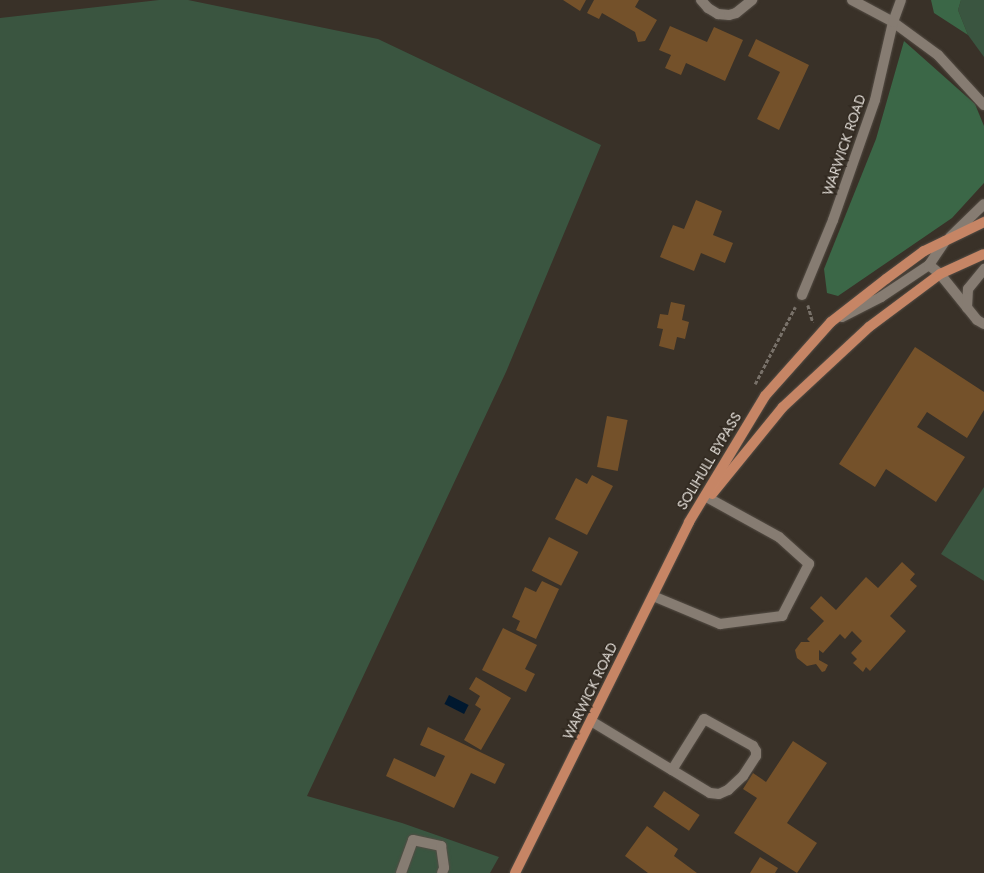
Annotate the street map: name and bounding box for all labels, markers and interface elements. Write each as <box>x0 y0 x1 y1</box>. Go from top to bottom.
street label: WARWICK ROAD <box>819 92 869 198</box>
street label: SOLIHULL BYPASS <box>673 409 745 513</box>
street label: WARWICK ROAD <box>559 640 621 742</box>

